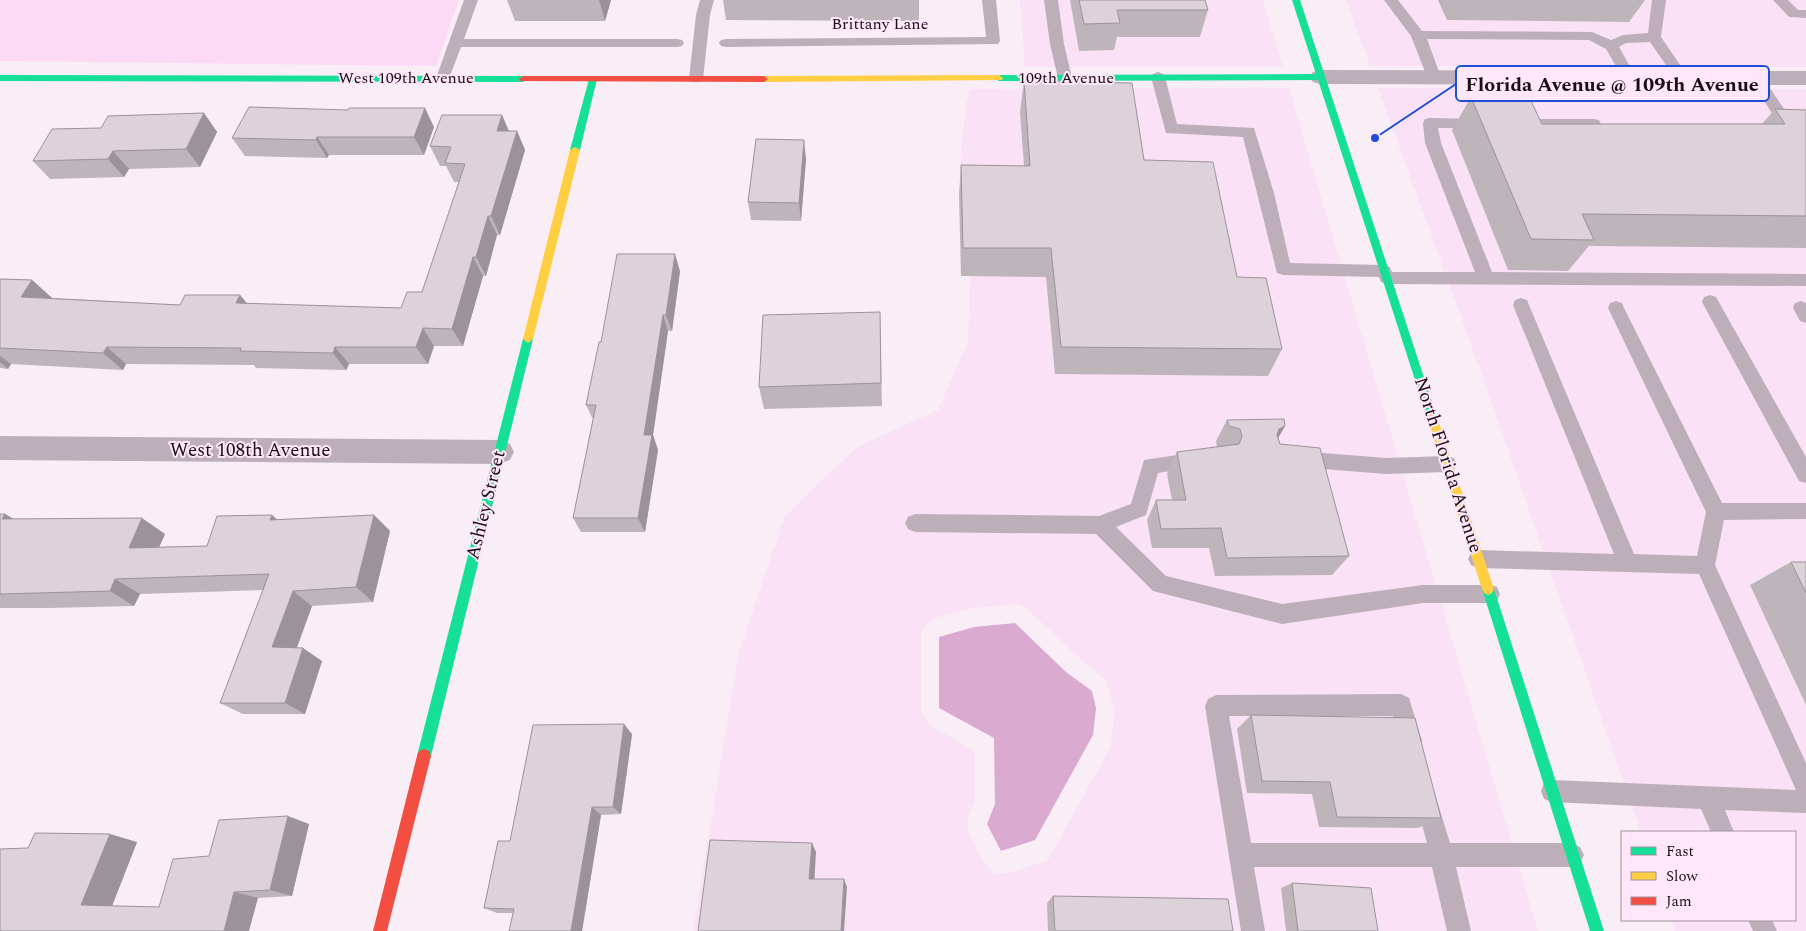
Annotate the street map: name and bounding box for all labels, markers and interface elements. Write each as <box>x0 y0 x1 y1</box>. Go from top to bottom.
street label: Brittany Lane <box>832 12 928 36</box>
street label: West 109th Avenue <box>338 66 474 90</box>
street label: 109th Avenue <box>1018 66 1114 90</box>
callout: Florida Avenue @ 109th Avenue <box>1456 66 1769 101</box>
text: Florida Avenue @ 109th Avenue <box>1465 70 1759 100</box>
street label: North Florida Avenue <box>1406 373 1490 557</box>
street label: West 108th Avenue <box>170 436 330 465</box>
street label: Ashley Street <box>458 447 514 563</box>
legend <box>1621 831 1796 921</box>
text: Fast <box>1666 840 1694 863</box>
text: Slow <box>1666 865 1698 888</box>
text: Jam <box>1666 890 1692 913</box>

